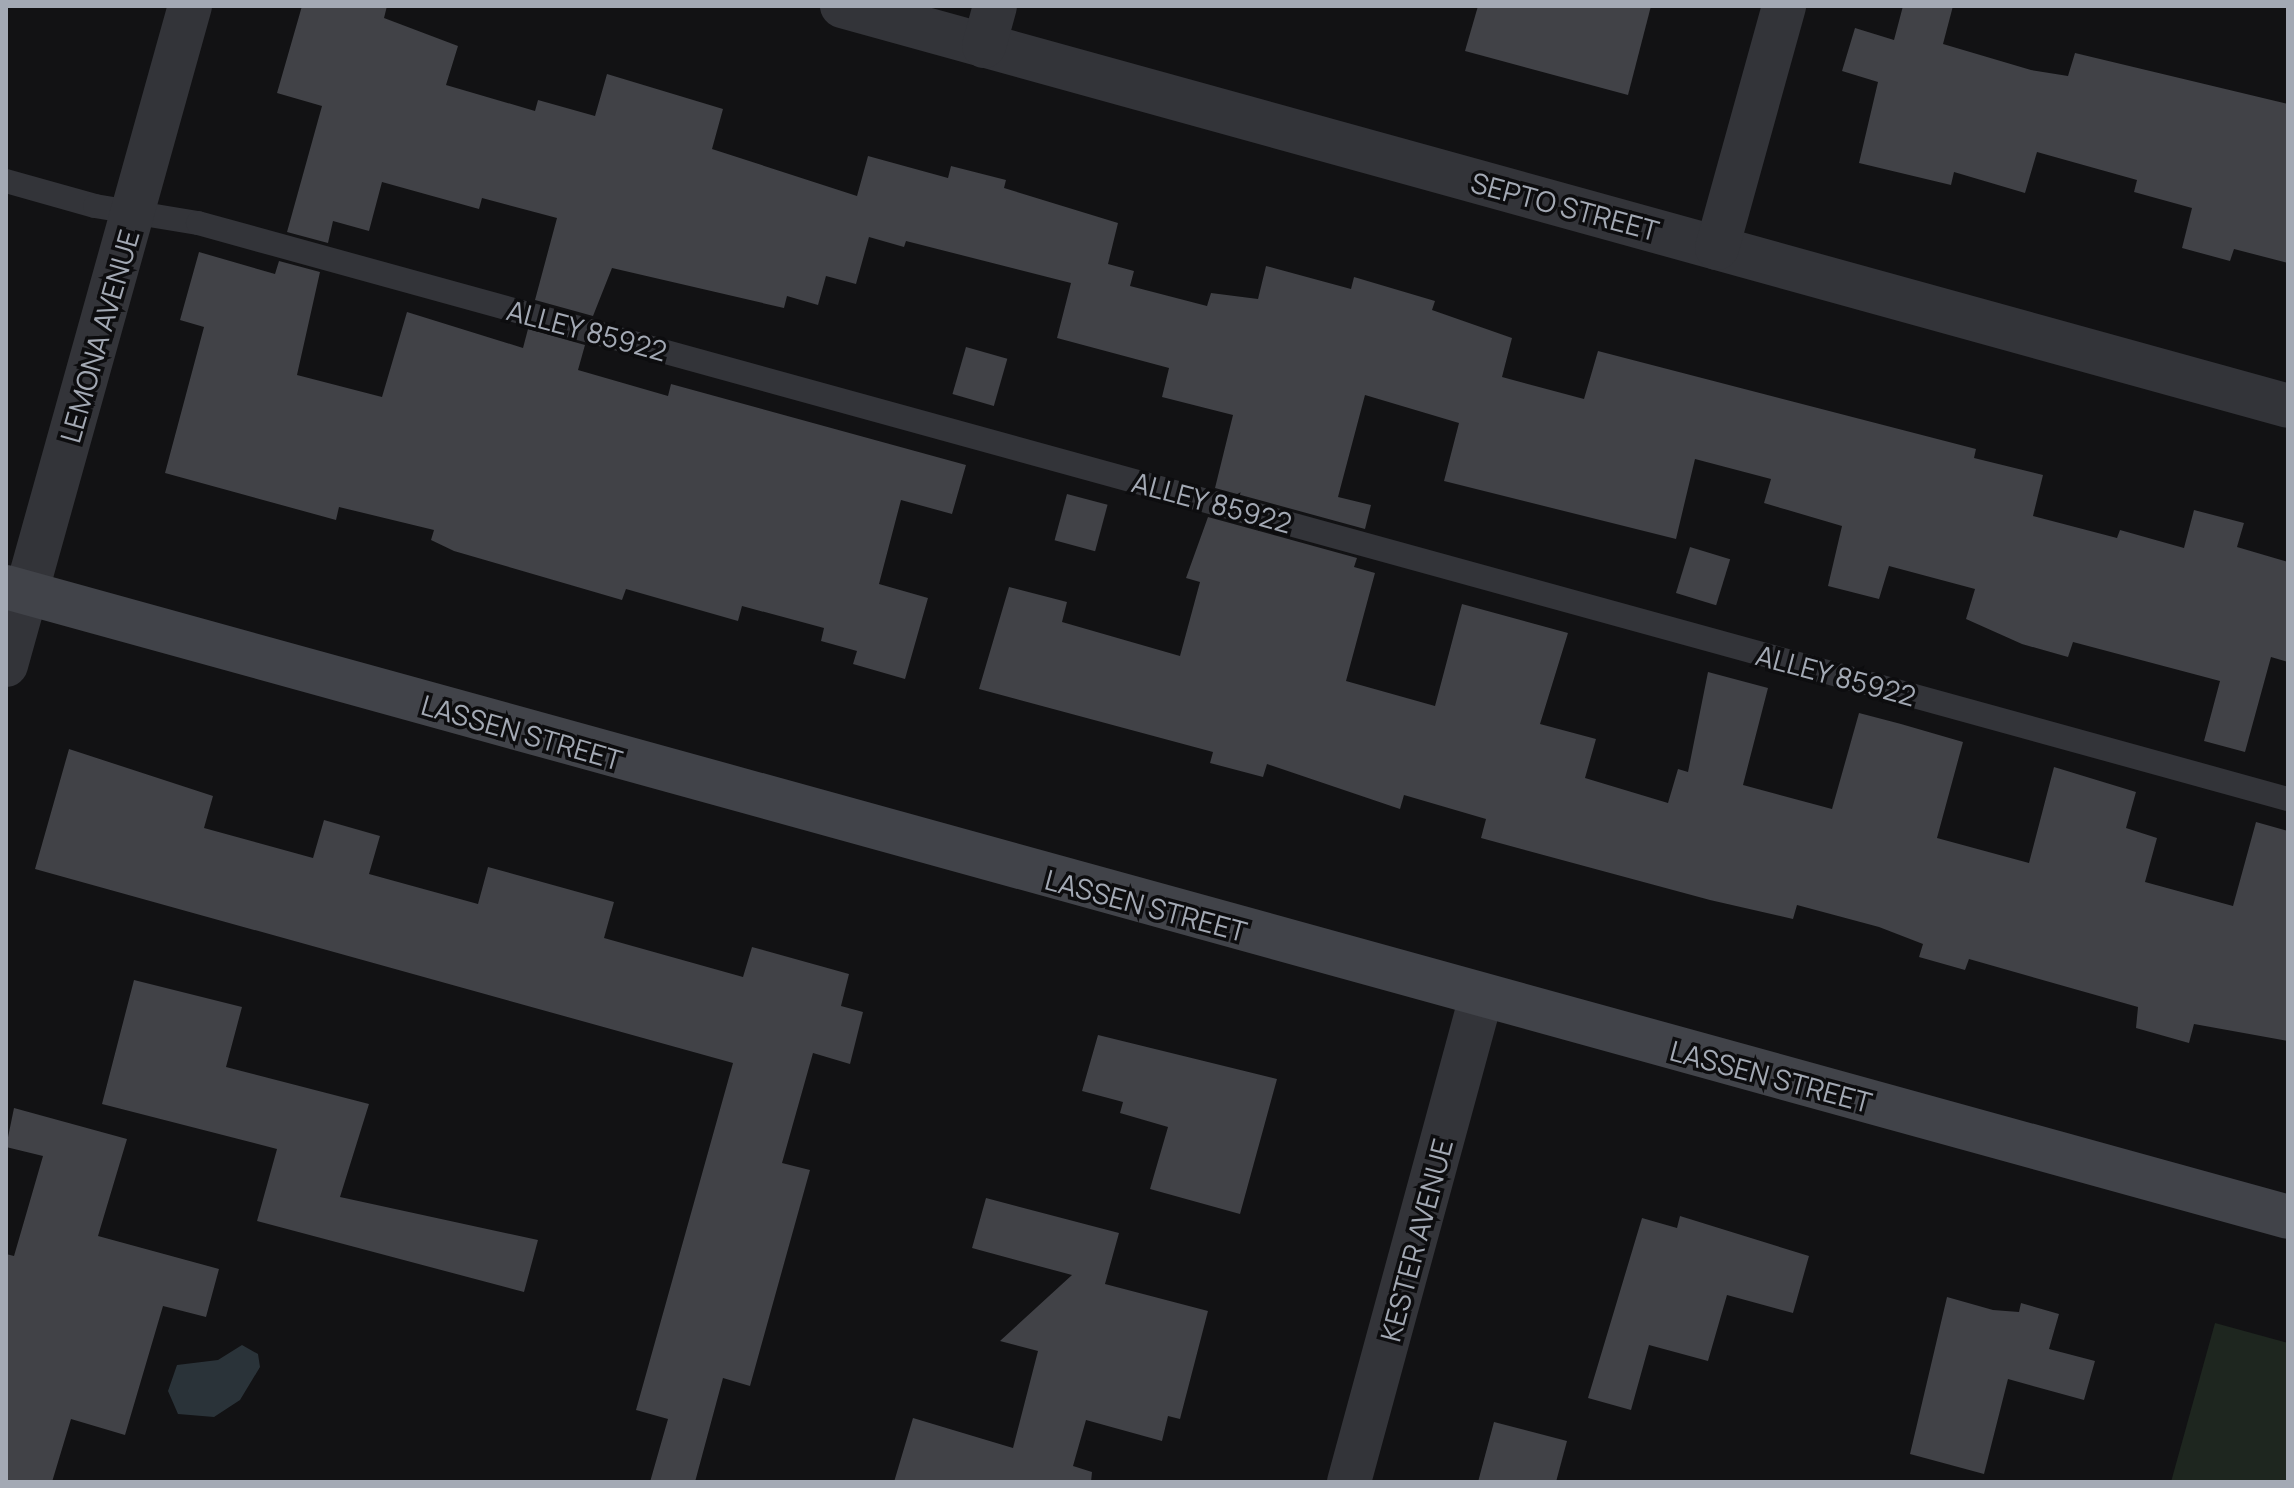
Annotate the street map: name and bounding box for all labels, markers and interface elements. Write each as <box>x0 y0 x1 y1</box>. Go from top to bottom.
street label: SEPTO STREET <box>1467 165 1663 247</box>
street label: LEMONA AVENUE <box>53 226 145 446</box>
street label: ALLEY 85922 <box>503 292 671 368</box>
street label: ALLEY 85922 <box>1128 464 1296 540</box>
street label: ALLEY 85922 <box>1752 637 1920 713</box>
street label: LASSEN STREET <box>418 687 626 777</box>
street label: LASSEN STREET <box>1041 862 1251 948</box>
street label: LASSEN STREET <box>1666 1033 1876 1119</box>
street label: KESTER AVENUE <box>1373 1135 1459 1345</box>

